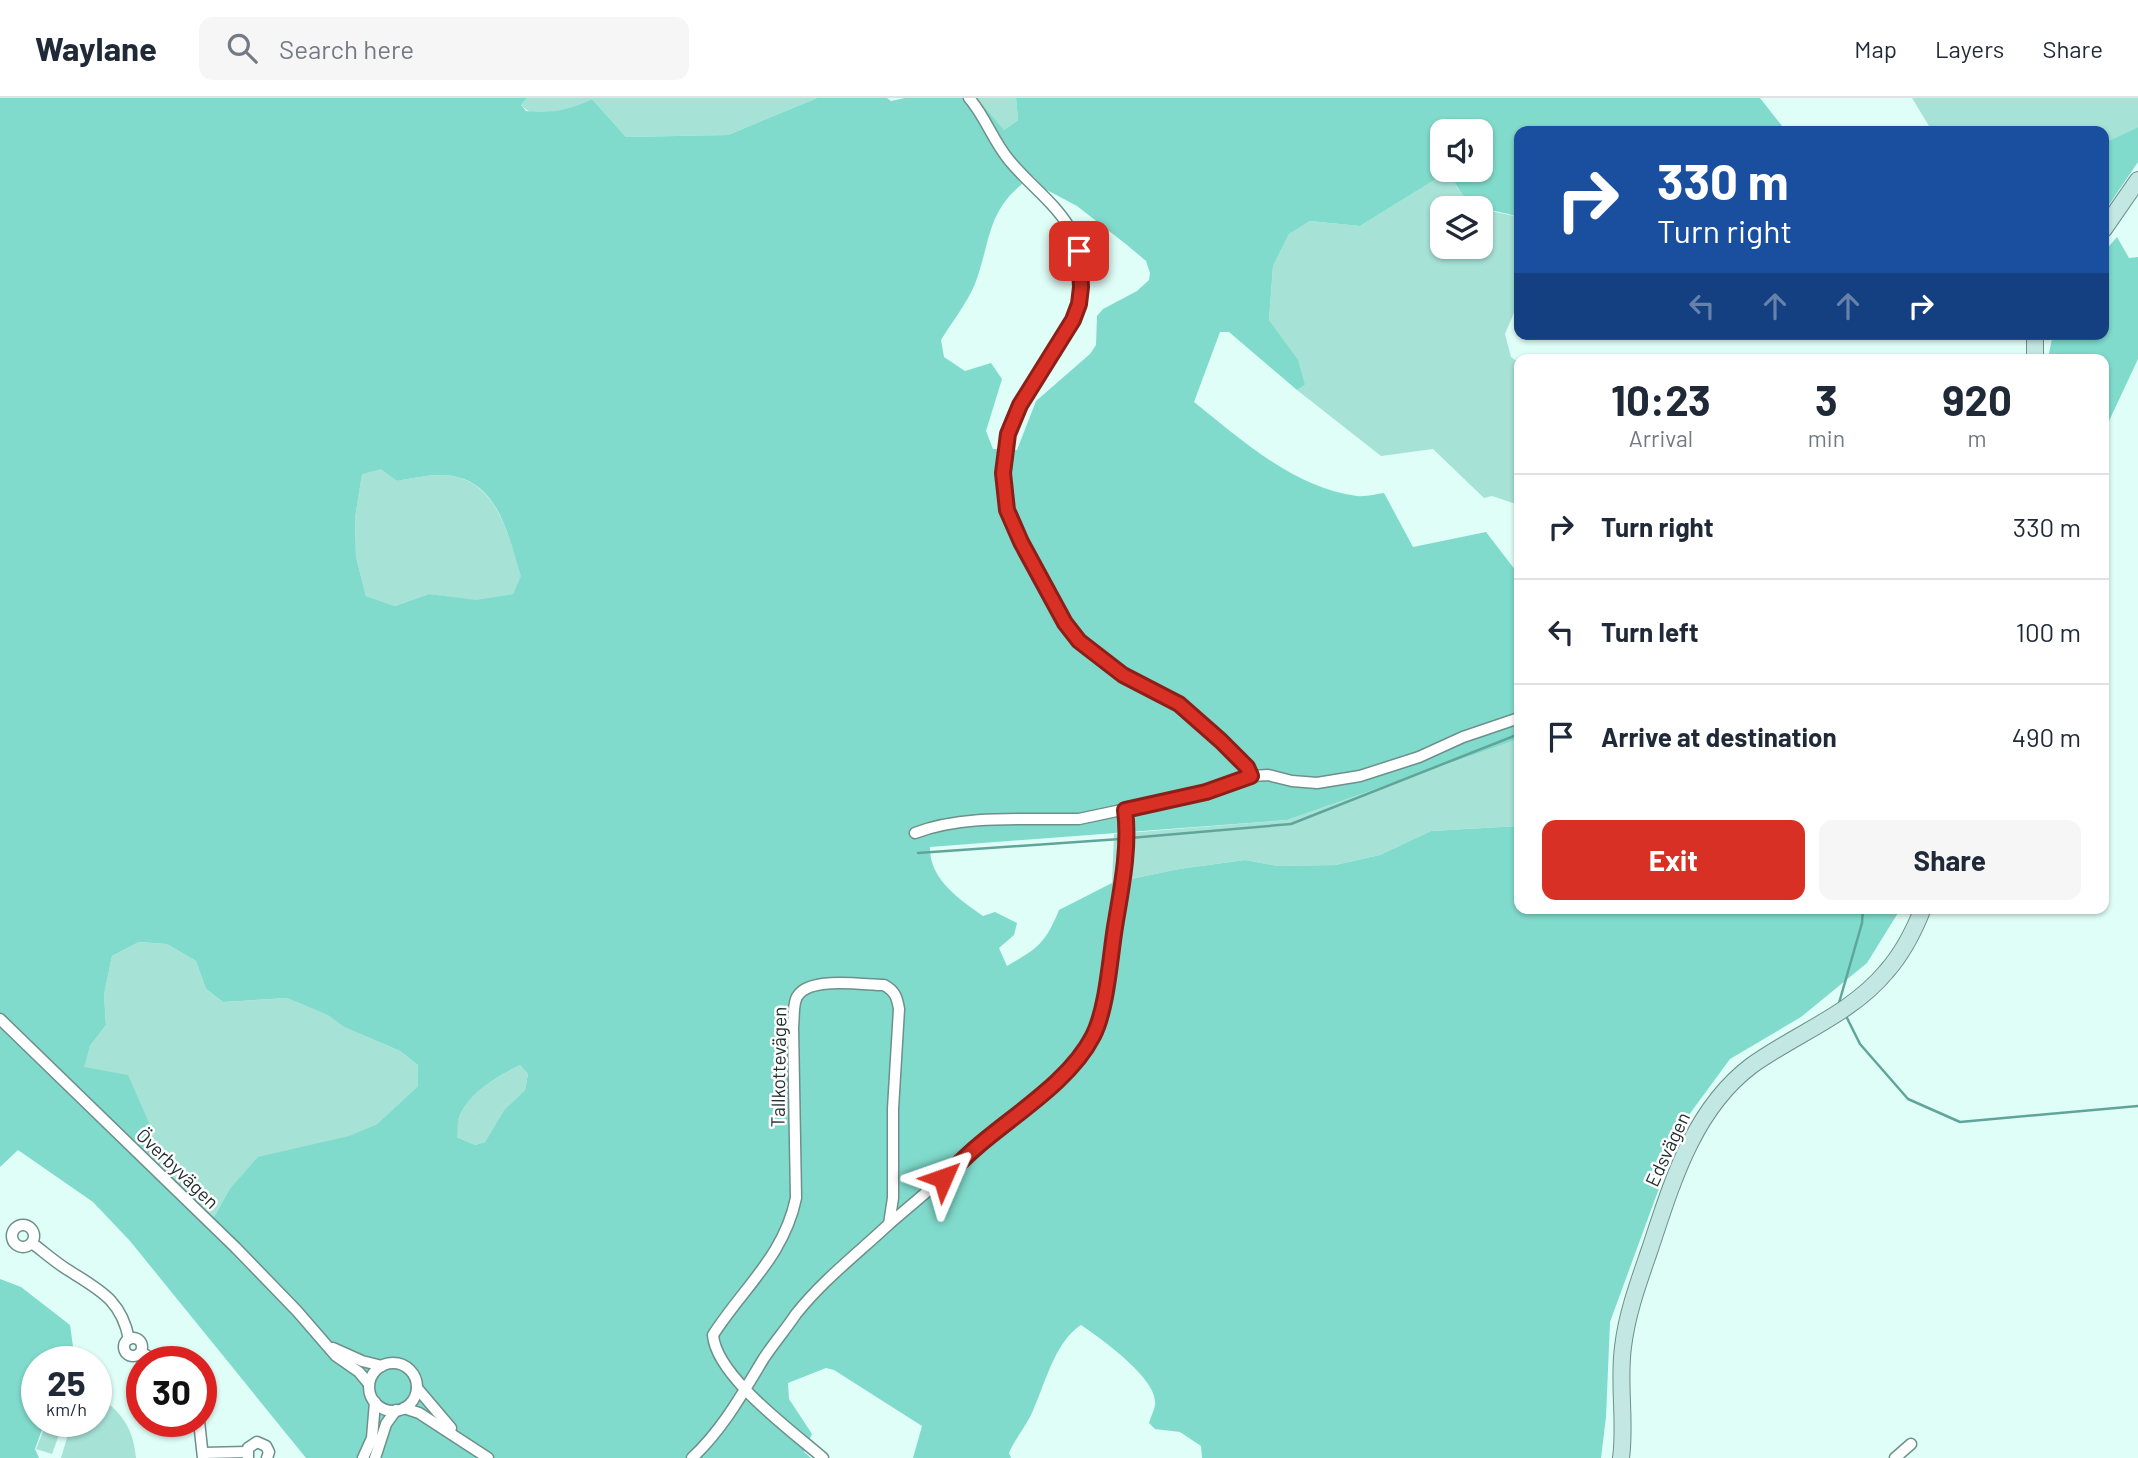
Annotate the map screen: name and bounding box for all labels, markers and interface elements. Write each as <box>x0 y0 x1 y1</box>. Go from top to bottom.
search box <box>199 17 689 80</box>
text: Waylane <box>35 28 157 68</box>
icon: search <box>223 29 261 67</box>
text: Search here <box>279 33 414 64</box>
text: Map <box>1854 34 1897 63</box>
text: Layers <box>1935 34 2004 63</box>
text: Share <box>2042 34 2103 63</box>
map controls <box>1430 119 1493 259</box>
button: sound <box>1430 119 1493 182</box>
text: 330 m <box>1657 151 1789 210</box>
icon: right <box>1542 154 1633 245</box>
button: layers <box>1430 196 1493 259</box>
text: Turn right <box>1657 211 1792 249</box>
pin <box>1049 221 1109 281</box>
icon: arrive <box>1060 232 1098 270</box>
icon: left <box>1683 287 1721 325</box>
icon: ahead <box>1756 287 1794 325</box>
icon: ahead <box>1829 287 1867 325</box>
icon: right <box>1902 287 1940 325</box>
text: 10:23 <box>1611 374 1711 424</box>
text: 3 <box>1815 374 1838 424</box>
text: 920 <box>1942 374 2012 424</box>
text: Arrival <box>1629 424 1693 452</box>
text: min <box>1808 424 1845 452</box>
text: m <box>1968 424 1987 452</box>
icon: right <box>1542 508 1580 546</box>
text: Turn right <box>1601 511 1714 542</box>
text: 330 m <box>2013 511 2081 542</box>
icon: left <box>1542 613 1580 651</box>
text: Turn left <box>1601 616 1699 647</box>
text: 100 m <box>2016 616 2081 647</box>
icon: arrive <box>1542 718 1580 756</box>
text: Arrive at destination <box>1601 721 1837 752</box>
text: 490 m <box>2012 721 2081 752</box>
button: Exit <box>1542 820 1805 900</box>
button: Share <box>1819 820 2081 900</box>
street label: Tallkottevägen <box>765 1006 791 1128</box>
street label: Edsvägen <box>1640 1108 1694 1190</box>
street label: Överbyvägen <box>132 1123 224 1213</box>
position arrow <box>906 1141 980 1215</box>
speed limit sign: 30 <box>126 1346 217 1437</box>
text: 25 <box>47 1361 86 1403</box>
text: km/h <box>46 1398 87 1420</box>

